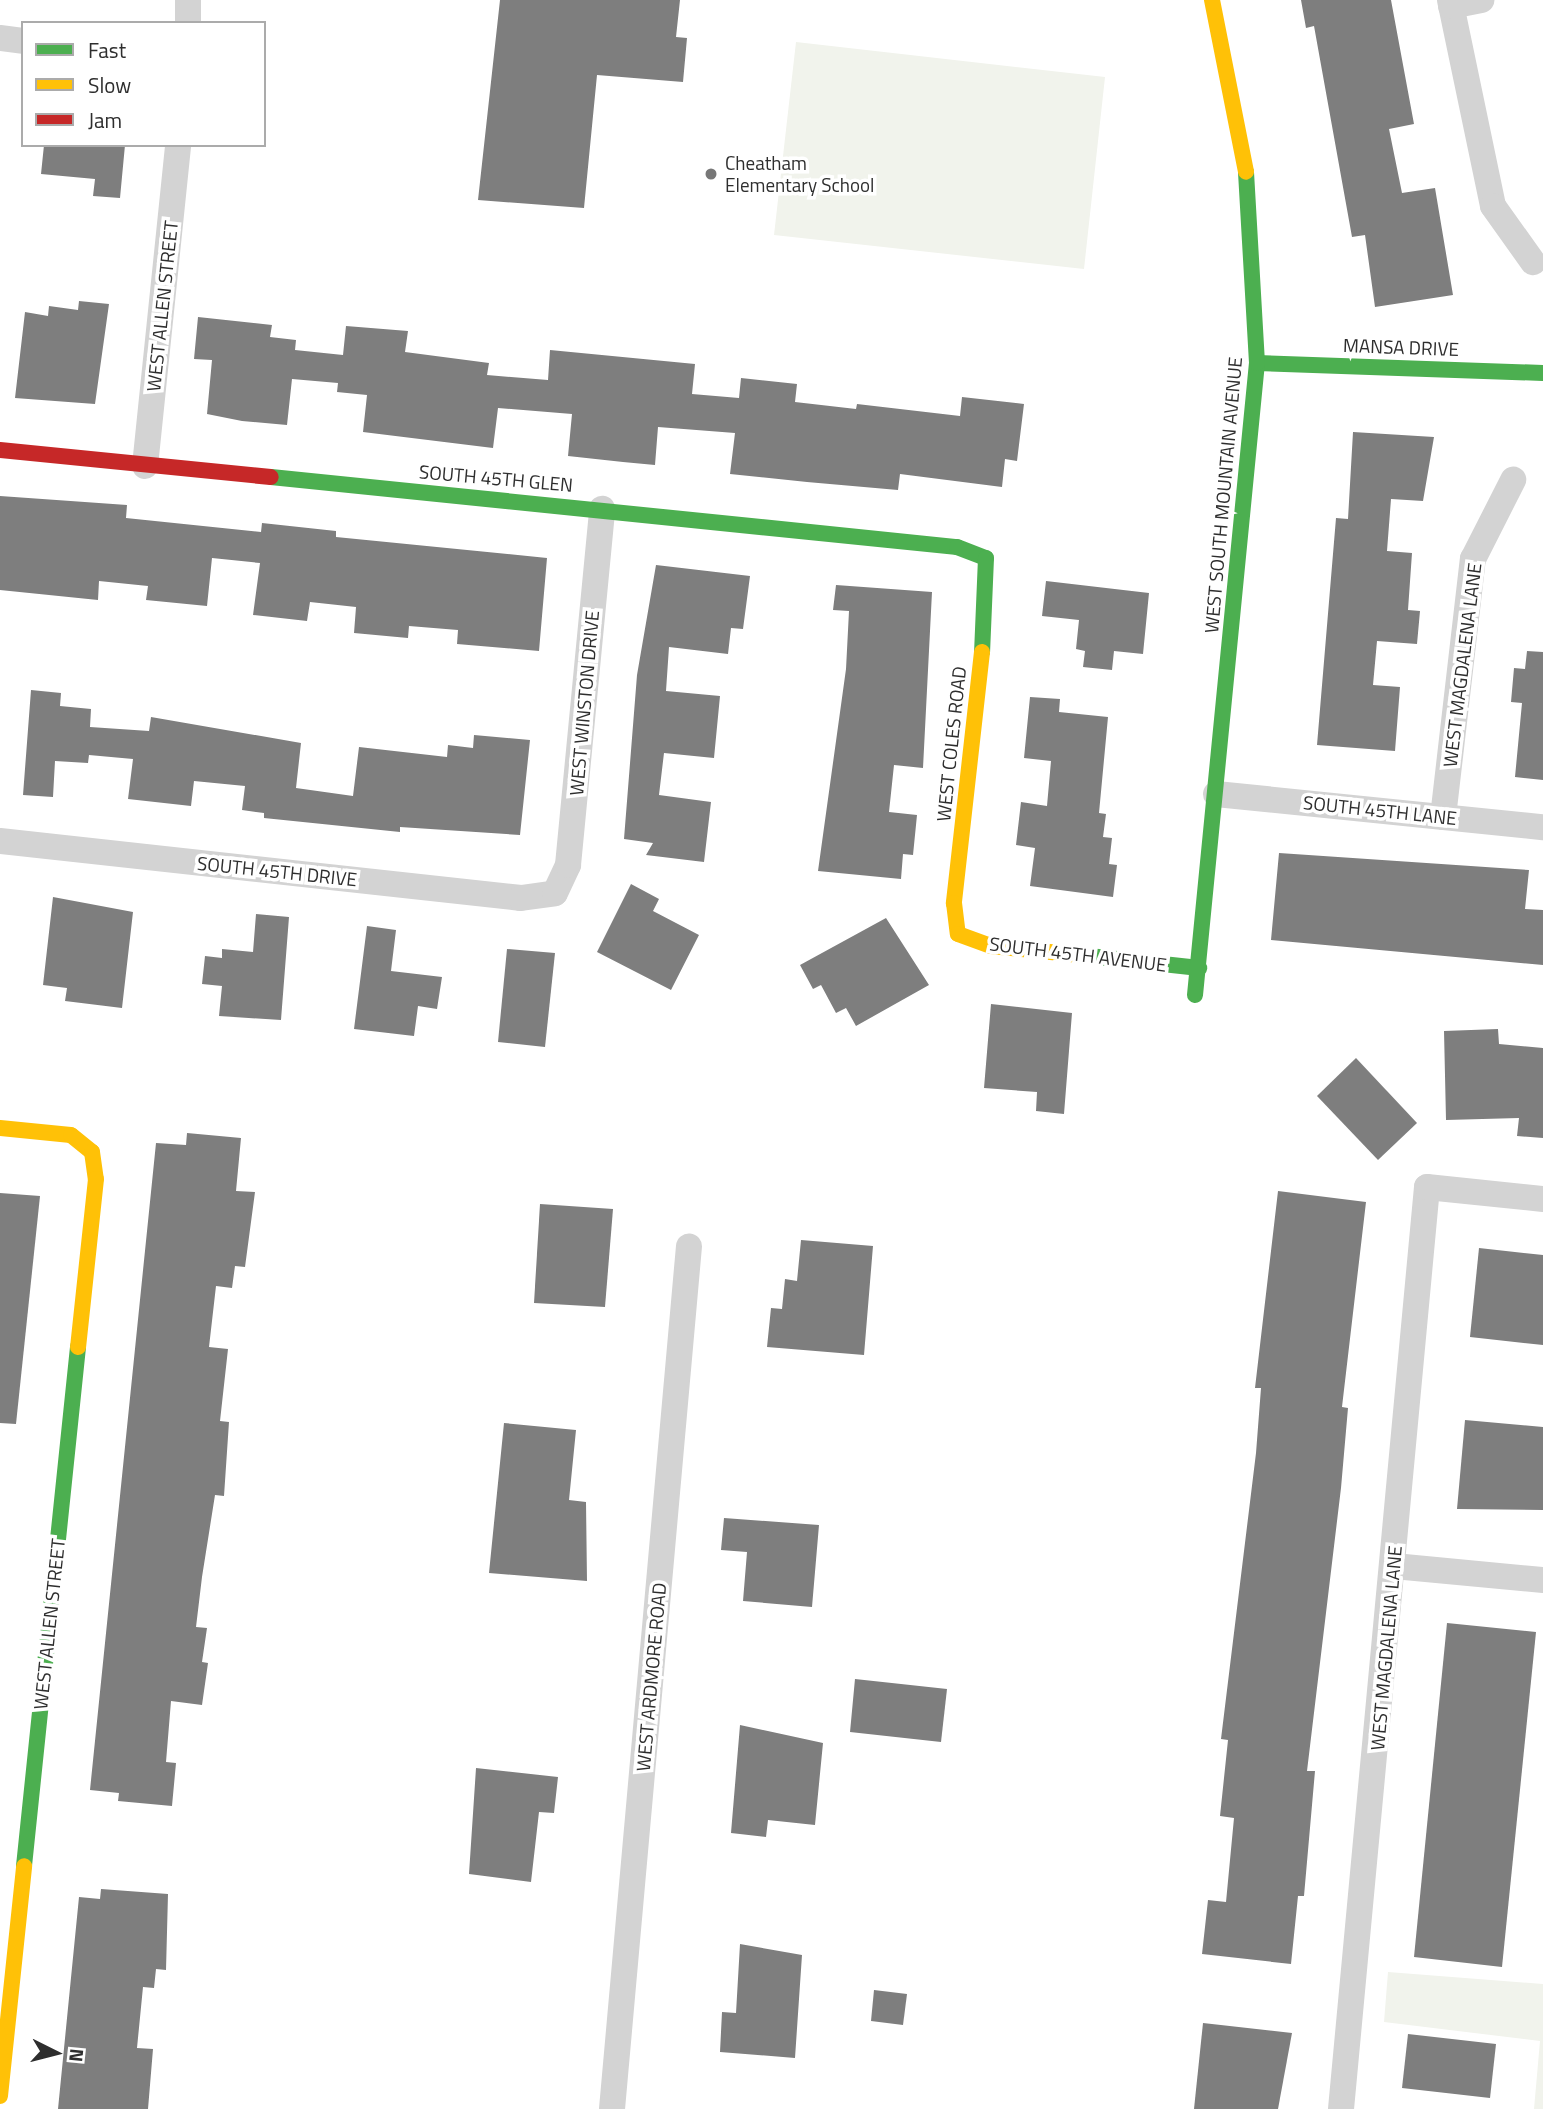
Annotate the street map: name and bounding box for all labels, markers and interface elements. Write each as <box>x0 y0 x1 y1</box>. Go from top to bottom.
legend <box>21 21 266 147</box>
text: Fast <box>88 34 126 66</box>
text: Slow <box>88 69 131 101</box>
text: Jam <box>88 104 122 136</box>
place label: Cheatham Elementary School <box>725 152 874 196</box>
marker: Cheatham Elementary School <box>703 166 719 182</box>
street label: WEST ALLEN STREET <box>142 219 182 393</box>
street label: MANSA DRIVE <box>1343 334 1459 360</box>
street label: WEST SOUTH MOUNTAIN AVENUE <box>1200 356 1246 634</box>
street label: SOUTH 45TH GLEN <box>418 460 574 496</box>
street label: WEST MAGDALENA LANE <box>1438 562 1486 768</box>
street label: WEST WINSTON DRIVE <box>565 609 603 797</box>
street label: WEST COLES ROAD <box>932 665 970 823</box>
street label: SOUTH 45TH LANE <box>1302 791 1458 829</box>
street label: SOUTH 45TH DRIVE <box>196 851 358 891</box>
street label: SOUTH 45TH AVENUE <box>988 932 1168 976</box>
street label: WEST ALLEN STREET <box>29 1537 69 1711</box>
street label: WEST MAGDALENA LANE <box>1366 1545 1406 1751</box>
street label: WEST ARDMORE ROAD <box>631 1582 671 1772</box>
north arrow <box>21 2018 91 2088</box>
text: N <box>62 2047 92 2063</box>

